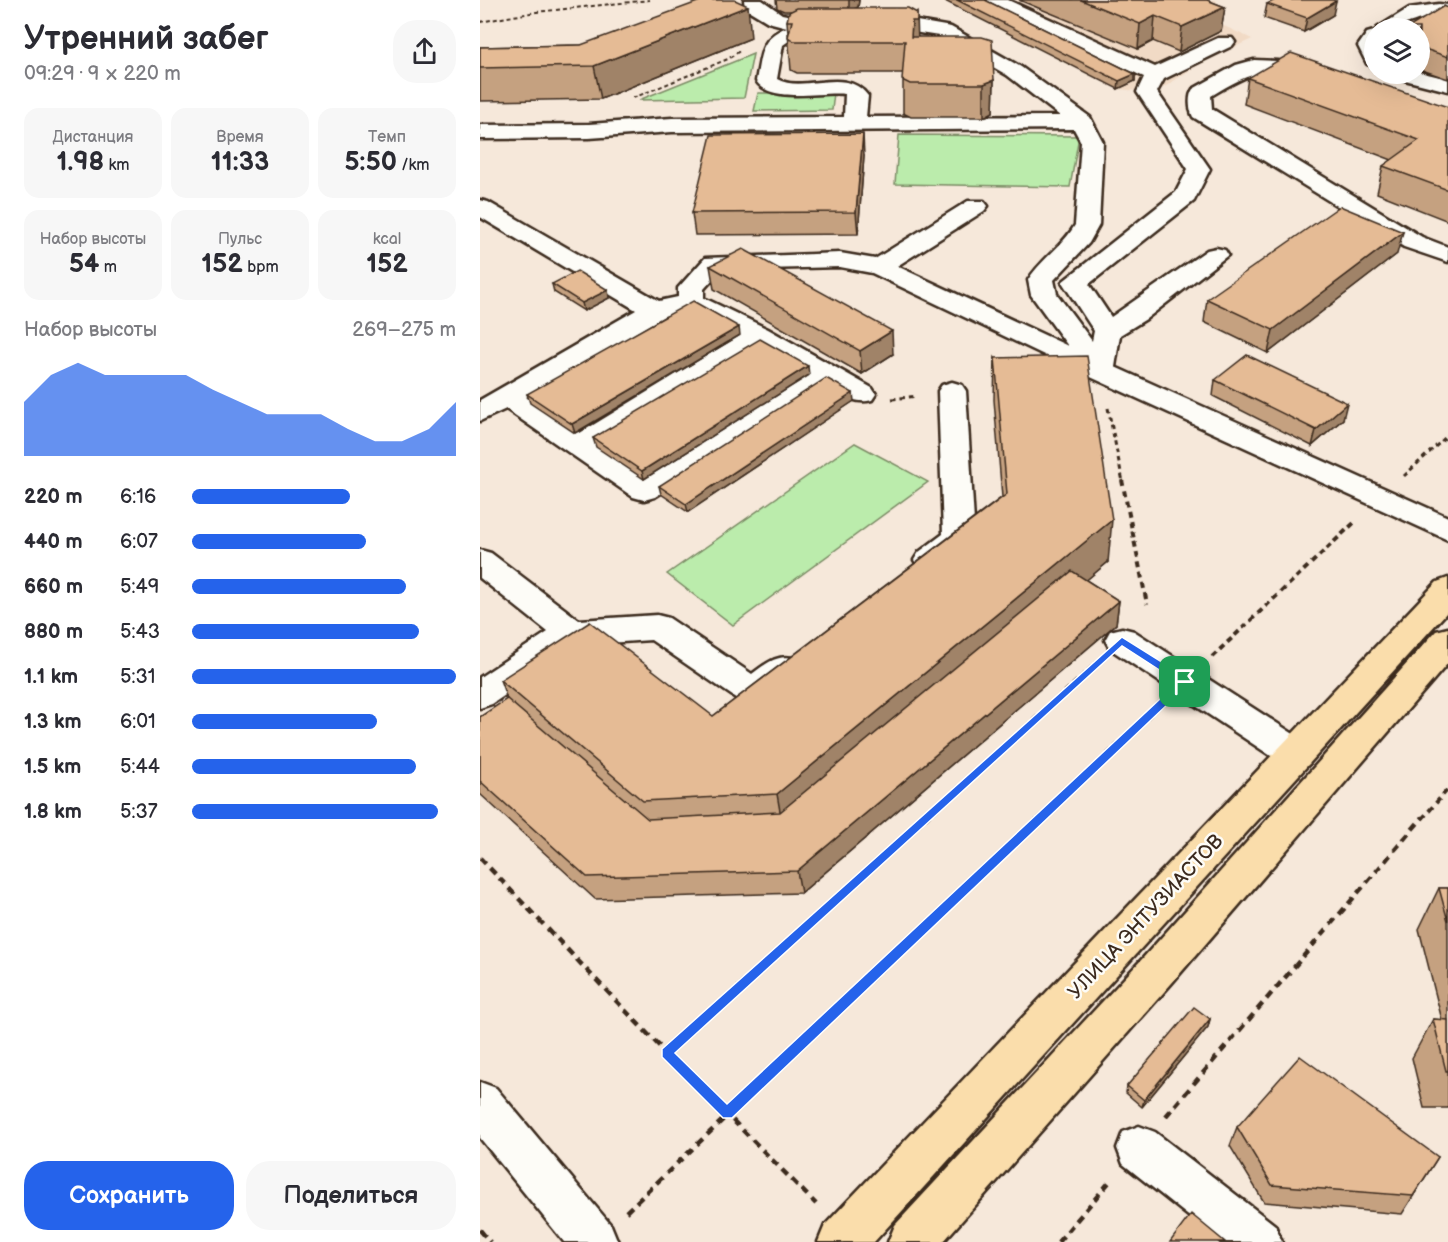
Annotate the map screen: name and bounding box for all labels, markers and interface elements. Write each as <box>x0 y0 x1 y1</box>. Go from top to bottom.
map controls <box>1364 18 1430 84</box>
button: layers <box>1364 18 1430 84</box>
text: Утренний забег <box>24 19 269 59</box>
button: share <box>393 20 456 83</box>
text: 09:29 · 9 × 220 m <box>24 62 181 86</box>
text: Дистанция <box>53 128 133 147</box>
text: Время <box>216 128 264 147</box>
text: Темп <box>368 128 406 147</box>
text: 1.98 <box>57 147 104 178</box>
text: 11:33 <box>211 147 269 178</box>
text: 5:50 <box>344 147 397 178</box>
text: km <box>104 156 129 175</box>
text: /km <box>397 156 430 175</box>
text: Набор высоты <box>40 230 146 249</box>
text: Пульс <box>218 230 262 249</box>
text: kcal <box>373 230 401 249</box>
text: 54 <box>69 249 99 280</box>
text: 152 <box>201 249 243 280</box>
text: 152 <box>366 249 408 280</box>
text: m <box>99 258 117 277</box>
text: bpm <box>243 258 279 277</box>
text: Набор высоты <box>24 318 157 342</box>
text: 269–275 m <box>352 318 456 342</box>
text: 220 m <box>24 485 83 509</box>
text: 6:16 <box>120 485 156 509</box>
text: 440 m <box>24 530 82 554</box>
text: 6:07 <box>120 530 158 554</box>
text: 660 m <box>24 575 83 599</box>
text: 5:49 <box>120 575 159 599</box>
text: 880 m <box>24 620 83 644</box>
text: 5:43 <box>120 620 160 644</box>
pin <box>1159 656 1210 707</box>
text: 1.1 km <box>24 665 78 689</box>
text: 5:31 <box>120 665 156 689</box>
icon: arrive <box>1168 665 1201 698</box>
text: 1.3 km <box>24 710 81 734</box>
text: 6:01 <box>120 710 156 734</box>
text: 1.5 km <box>24 755 81 779</box>
text: 5:44 <box>120 755 160 779</box>
text: 1.8 km <box>24 800 82 824</box>
text: 5:37 <box>120 800 158 824</box>
street label: УЛИЦА ЭНТУЗИАСТОВ <box>1063 829 1228 1004</box>
button: Сохранить <box>24 1161 234 1230</box>
button: Поделиться <box>246 1161 456 1230</box>

